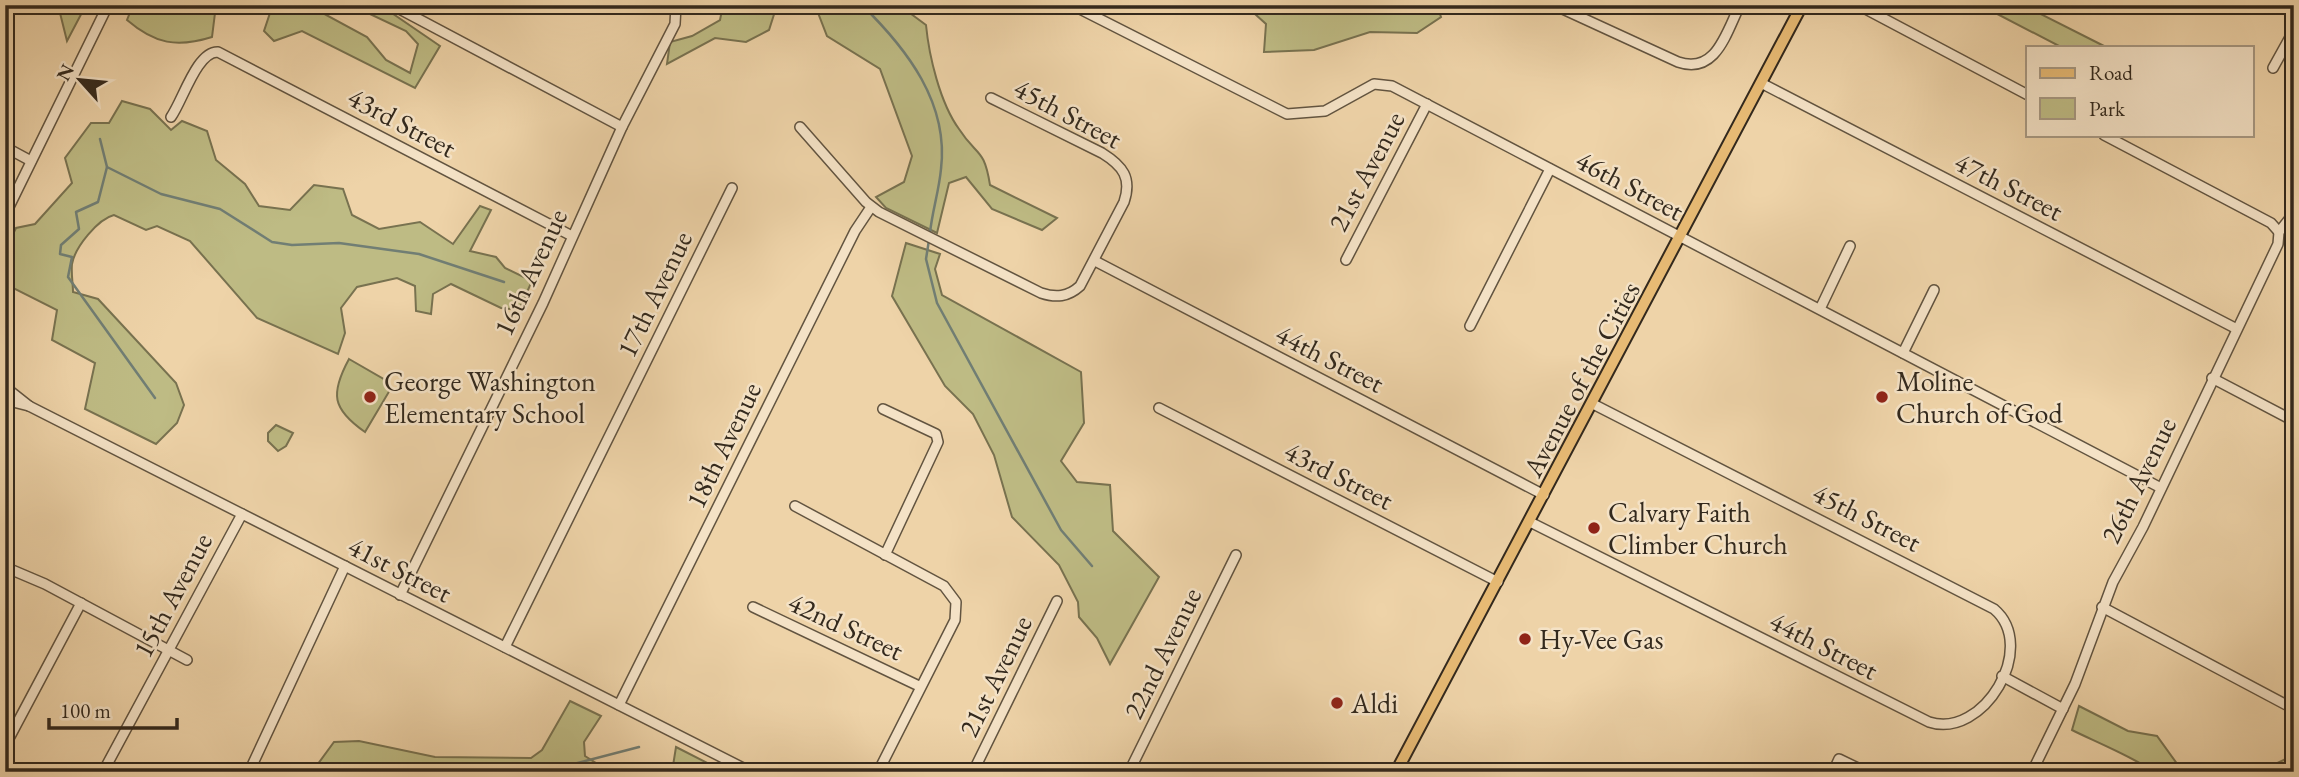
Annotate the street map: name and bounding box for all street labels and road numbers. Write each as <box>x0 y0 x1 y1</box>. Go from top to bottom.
street label: 45th Street <box>1008 70 1128 157</box>
street label: 43rd Street <box>342 79 463 166</box>
street label: 21st Avenue <box>1319 105 1413 237</box>
street label: 46th Street <box>1570 142 1690 229</box>
street label: 47th Street <box>1949 143 2070 229</box>
street label: 16th Avenue <box>485 203 575 341</box>
street label: 17th Avenue <box>608 225 700 363</box>
street label: Avenue of the Cities <box>1514 275 1648 484</box>
street label: 44th Street <box>1270 315 1391 401</box>
street label: 18th Avenue <box>677 376 769 514</box>
street label: 26th Avenue <box>2092 411 2184 549</box>
street label: 43rd Street <box>1278 432 1400 518</box>
street label: 45th Street <box>1807 474 1928 560</box>
street label: 15th Avenue <box>124 526 220 664</box>
street label: 41st Street <box>342 528 458 611</box>
street label: 22nd Avenue <box>1115 581 1209 725</box>
street label: 42nd Street <box>783 584 910 668</box>
street label: 44th Street <box>1764 602 1885 688</box>
street label: 21st Avenue <box>950 609 1040 743</box>

